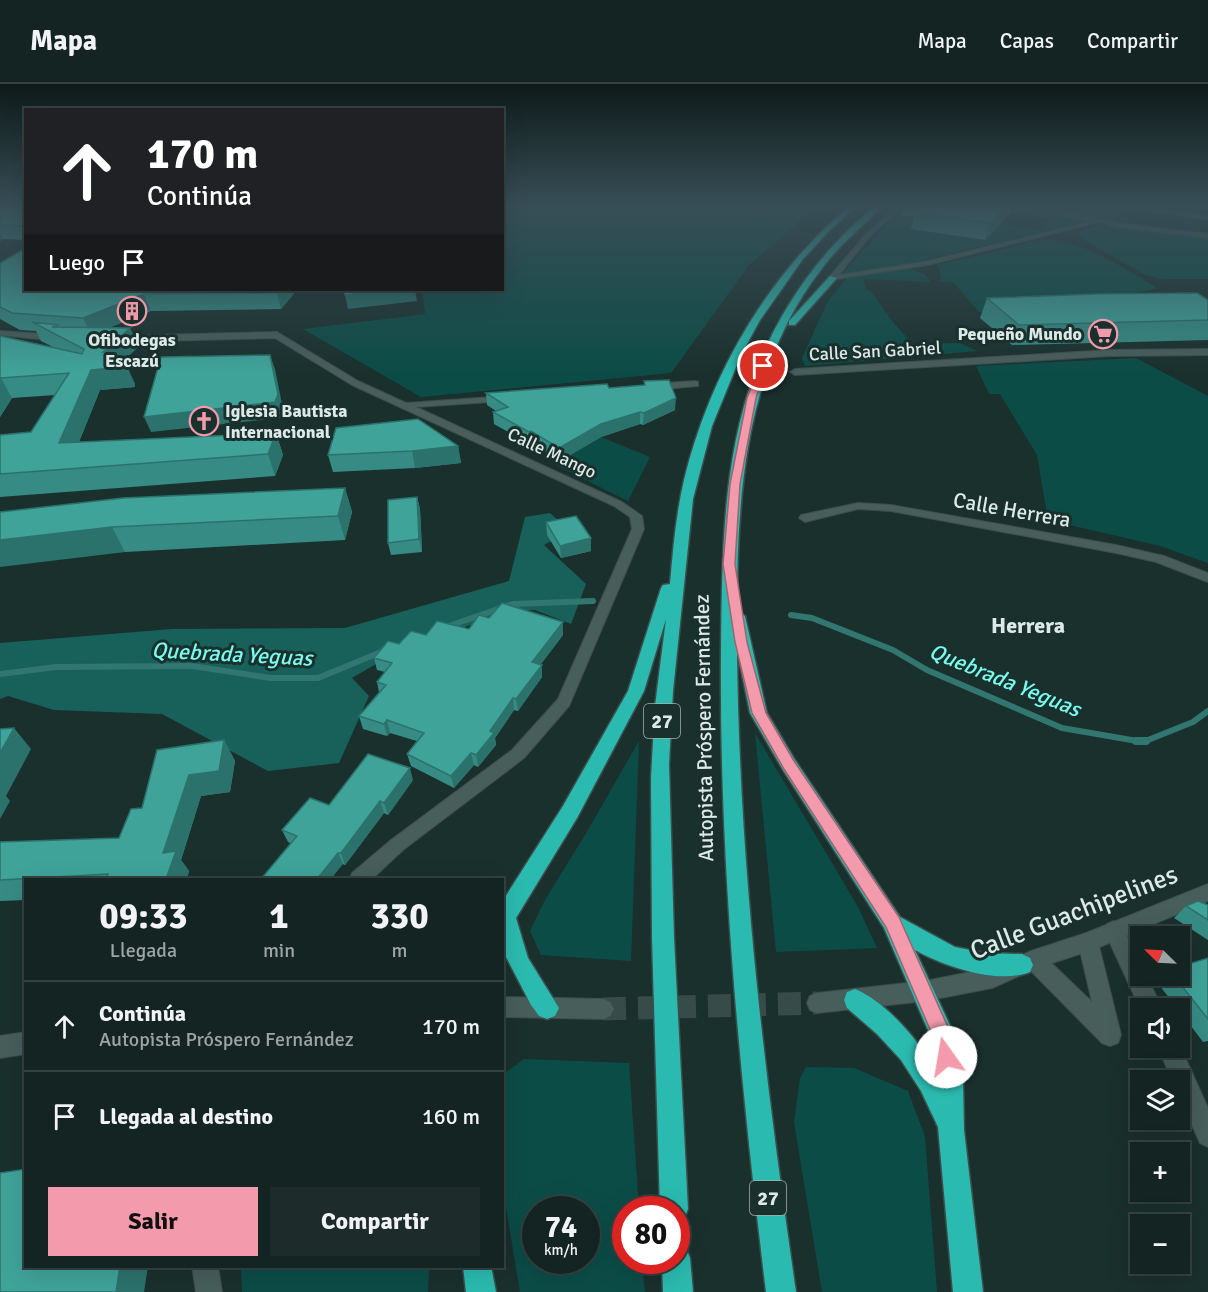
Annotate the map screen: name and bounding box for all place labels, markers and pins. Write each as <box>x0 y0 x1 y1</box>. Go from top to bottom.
building icon: Ofibodegas Escazú <box>116 295 148 327</box>
supermarket icon: Pequeño Mundo <box>1087 318 1119 350</box>
place label: Pequeño Mundo <box>957 323 1082 345</box>
place label: Ofibodegas Escazú <box>88 329 176 372</box>
pin <box>737 340 788 391</box>
place label: Iglesia Bautista Internacional <box>225 400 348 443</box>
church icon: Iglesia Bautista Internacional <box>188 405 220 437</box>

